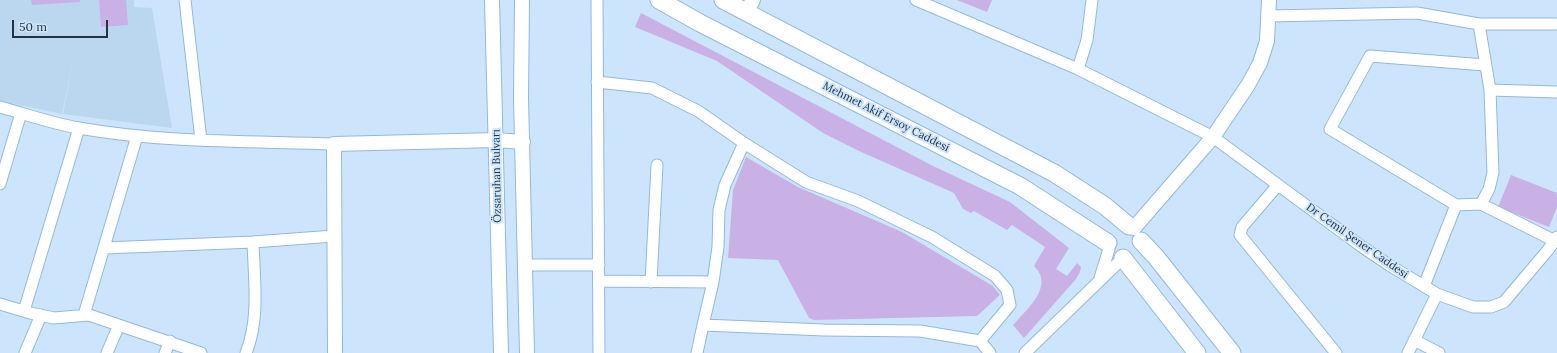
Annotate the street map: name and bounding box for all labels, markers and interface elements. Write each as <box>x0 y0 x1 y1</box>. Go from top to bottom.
scale bar <box>14 12 110 38</box>
text: 50 m <box>19 19 47 34</box>
street label: Mehmet Akif Ersoy Caddesi <box>820 79 952 155</box>
street label: Özsaruhan Bulvarı <box>490 129 504 223</box>
street label: Dr Cemil Şener Caddesi <box>1303 201 1411 281</box>

